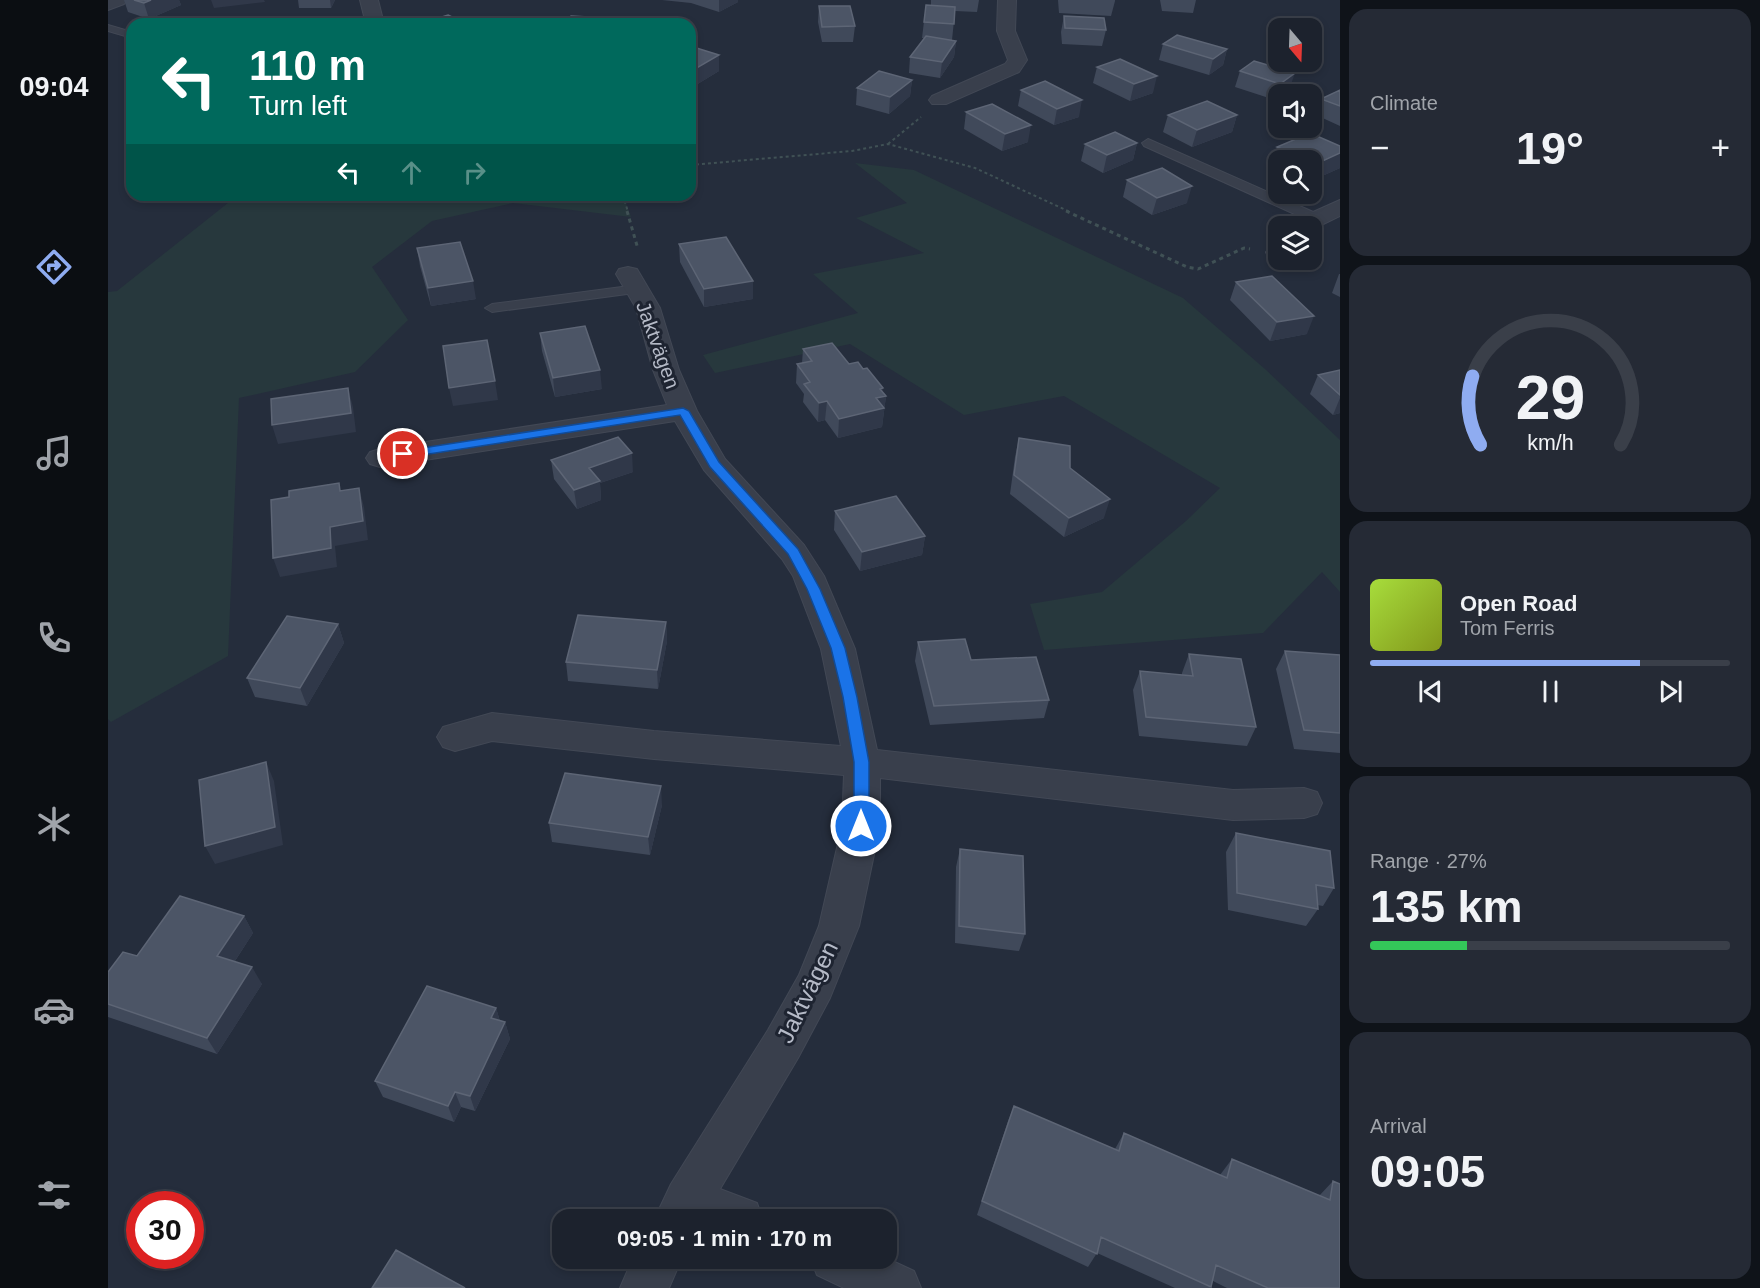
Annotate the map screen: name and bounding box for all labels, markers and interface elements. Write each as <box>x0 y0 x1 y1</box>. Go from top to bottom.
north arrow <box>1268 18 1322 72</box>
map controls <box>1268 18 1322 270</box>
icon: left <box>150 42 228 120</box>
text: 110 m <box>249 42 366 89</box>
text: 09:04 <box>19 72 89 102</box>
button: sound <box>1268 84 1322 138</box>
text: Turn left <box>249 91 347 121</box>
text: Climate <box>1370 92 1438 114</box>
text: 19° <box>1516 123 1584 174</box>
text: − <box>1370 129 1389 166</box>
text: + <box>1711 129 1730 166</box>
button: search <box>1268 150 1322 204</box>
icon: left <box>332 156 365 189</box>
icon: ahead <box>395 156 428 189</box>
icon: right <box>458 156 491 189</box>
button: layers <box>1268 216 1322 270</box>
icon: directions <box>33 246 75 288</box>
street label: Jaktvägen <box>632 298 684 392</box>
text: 29 <box>1515 363 1585 432</box>
pin <box>377 428 428 479</box>
icon: music <box>33 432 75 474</box>
text: km/h <box>1527 432 1573 456</box>
icon: arrive <box>386 437 419 470</box>
text: Open Road <box>1460 591 1577 616</box>
icon: phone <box>33 617 75 659</box>
text: Tom Ferris <box>1460 617 1554 639</box>
icon: previous <box>1414 675 1447 708</box>
icon: pause <box>1534 675 1567 708</box>
icon: next <box>1654 675 1687 708</box>
position arrow <box>829 794 893 858</box>
icon: climate <box>33 803 75 845</box>
text: Range · 27% <box>1370 850 1487 872</box>
text: 135 km <box>1370 881 1523 932</box>
street label: Jaktvägen <box>771 937 843 1047</box>
icon: car <box>33 989 75 1031</box>
text: Arrival <box>1370 1115 1427 1137</box>
text: 09:05 <box>1370 1146 1485 1197</box>
icon: filters <box>33 1174 75 1216</box>
speed limit sign: 30 <box>126 1191 204 1269</box>
text: 09:05 · 1 min · 170 m <box>617 1226 832 1251</box>

